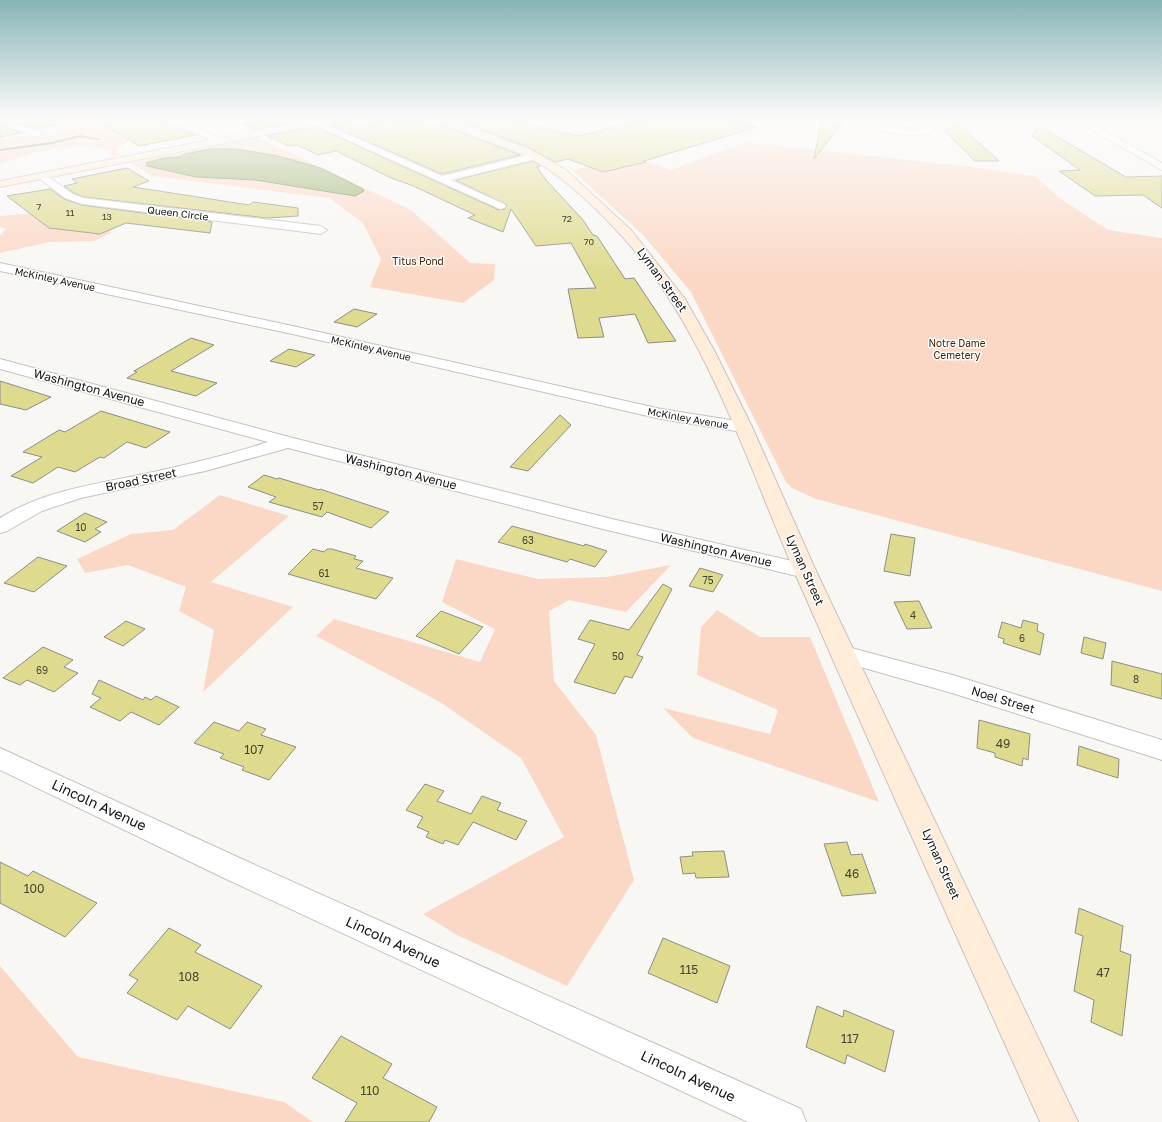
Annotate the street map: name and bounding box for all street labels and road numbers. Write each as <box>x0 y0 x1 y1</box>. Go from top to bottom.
street label: Queen Circle <box>147 203 209 223</box>
street label: Lyman Street <box>634 245 691 315</box>
street label: McKinley Avenue <box>14 265 96 293</box>
street label: McKinley Avenue <box>330 333 412 363</box>
street label: Washington Avenue <box>32 365 146 410</box>
street label: McKinley Avenue <box>647 405 730 431</box>
street label: Washington Avenue <box>344 450 458 493</box>
street label: Broad Street <box>104 465 178 494</box>
street label: Washington Avenue <box>659 529 774 570</box>
street label: Lyman Street <box>783 532 828 608</box>
street label: Noel Street <box>970 683 1037 716</box>
street label: Lincoln Avenue <box>49 775 149 834</box>
street label: Lyman Street <box>919 826 964 902</box>
street label: Lincoln Avenue <box>343 912 443 971</box>
street label: Lincoln Avenue <box>638 1046 738 1105</box>

